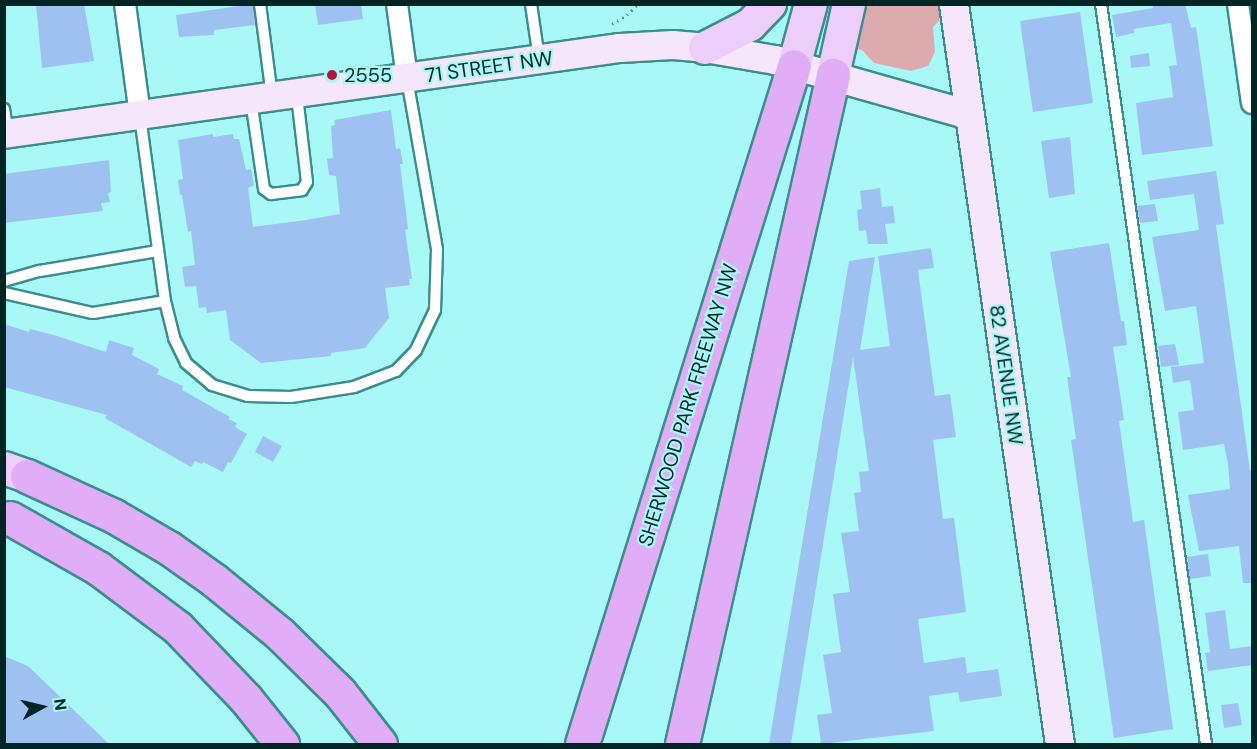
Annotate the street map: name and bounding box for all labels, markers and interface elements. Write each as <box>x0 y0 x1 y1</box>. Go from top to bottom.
street label: 71 STREET NW <box>423 46 555 88</box>
place label: 2555 <box>344 63 392 87</box>
marker: 2555 <box>325 68 339 82</box>
street label: SHERWOOD PARK FREEWAY NW <box>634 261 742 549</box>
street label: 82 AVENUE NW <box>984 303 1028 447</box>
north arrow <box>12 677 72 737</box>
text: N <box>49 697 72 712</box>

